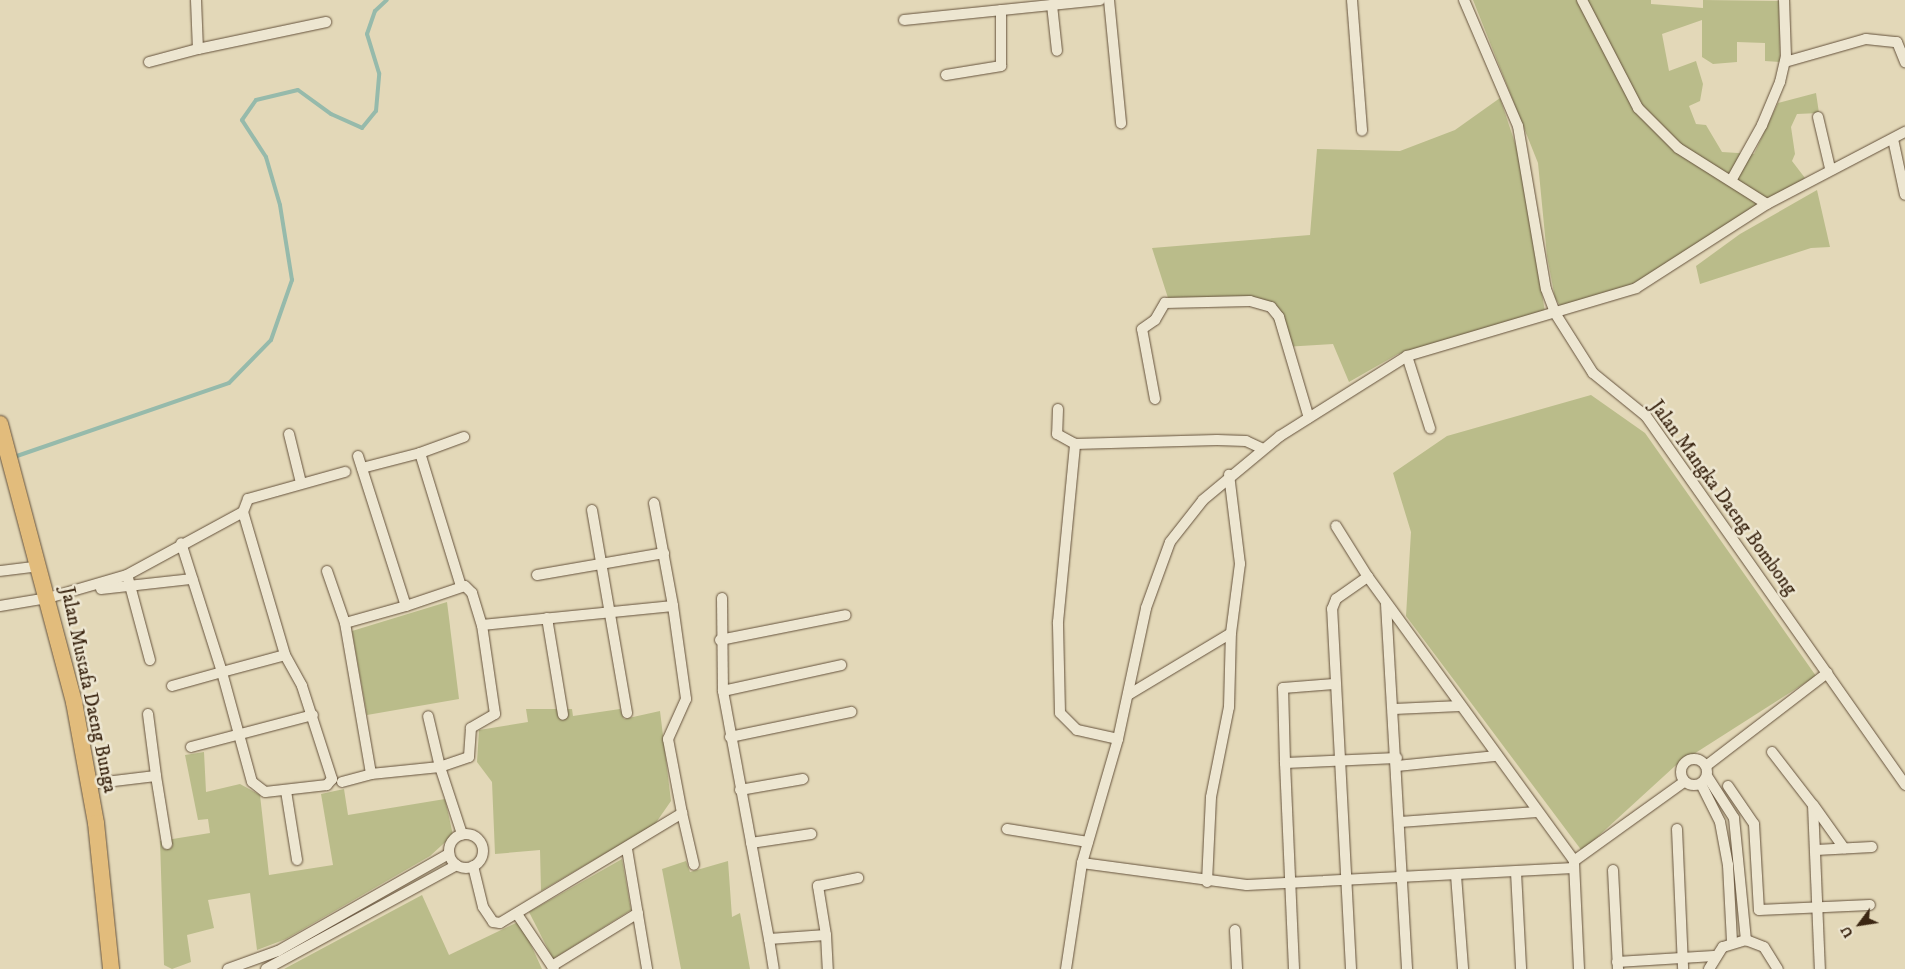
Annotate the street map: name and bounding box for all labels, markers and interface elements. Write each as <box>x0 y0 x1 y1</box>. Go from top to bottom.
street label: Jalan Mangka Daeng Bombong <box>1645 396 1801 600</box>
street label: Jalan Mustafa Daeng Bunga <box>55 585 121 795</box>
north arrow <box>1835 899 1885 949</box>
text: U <box>1837 922 1858 941</box>

